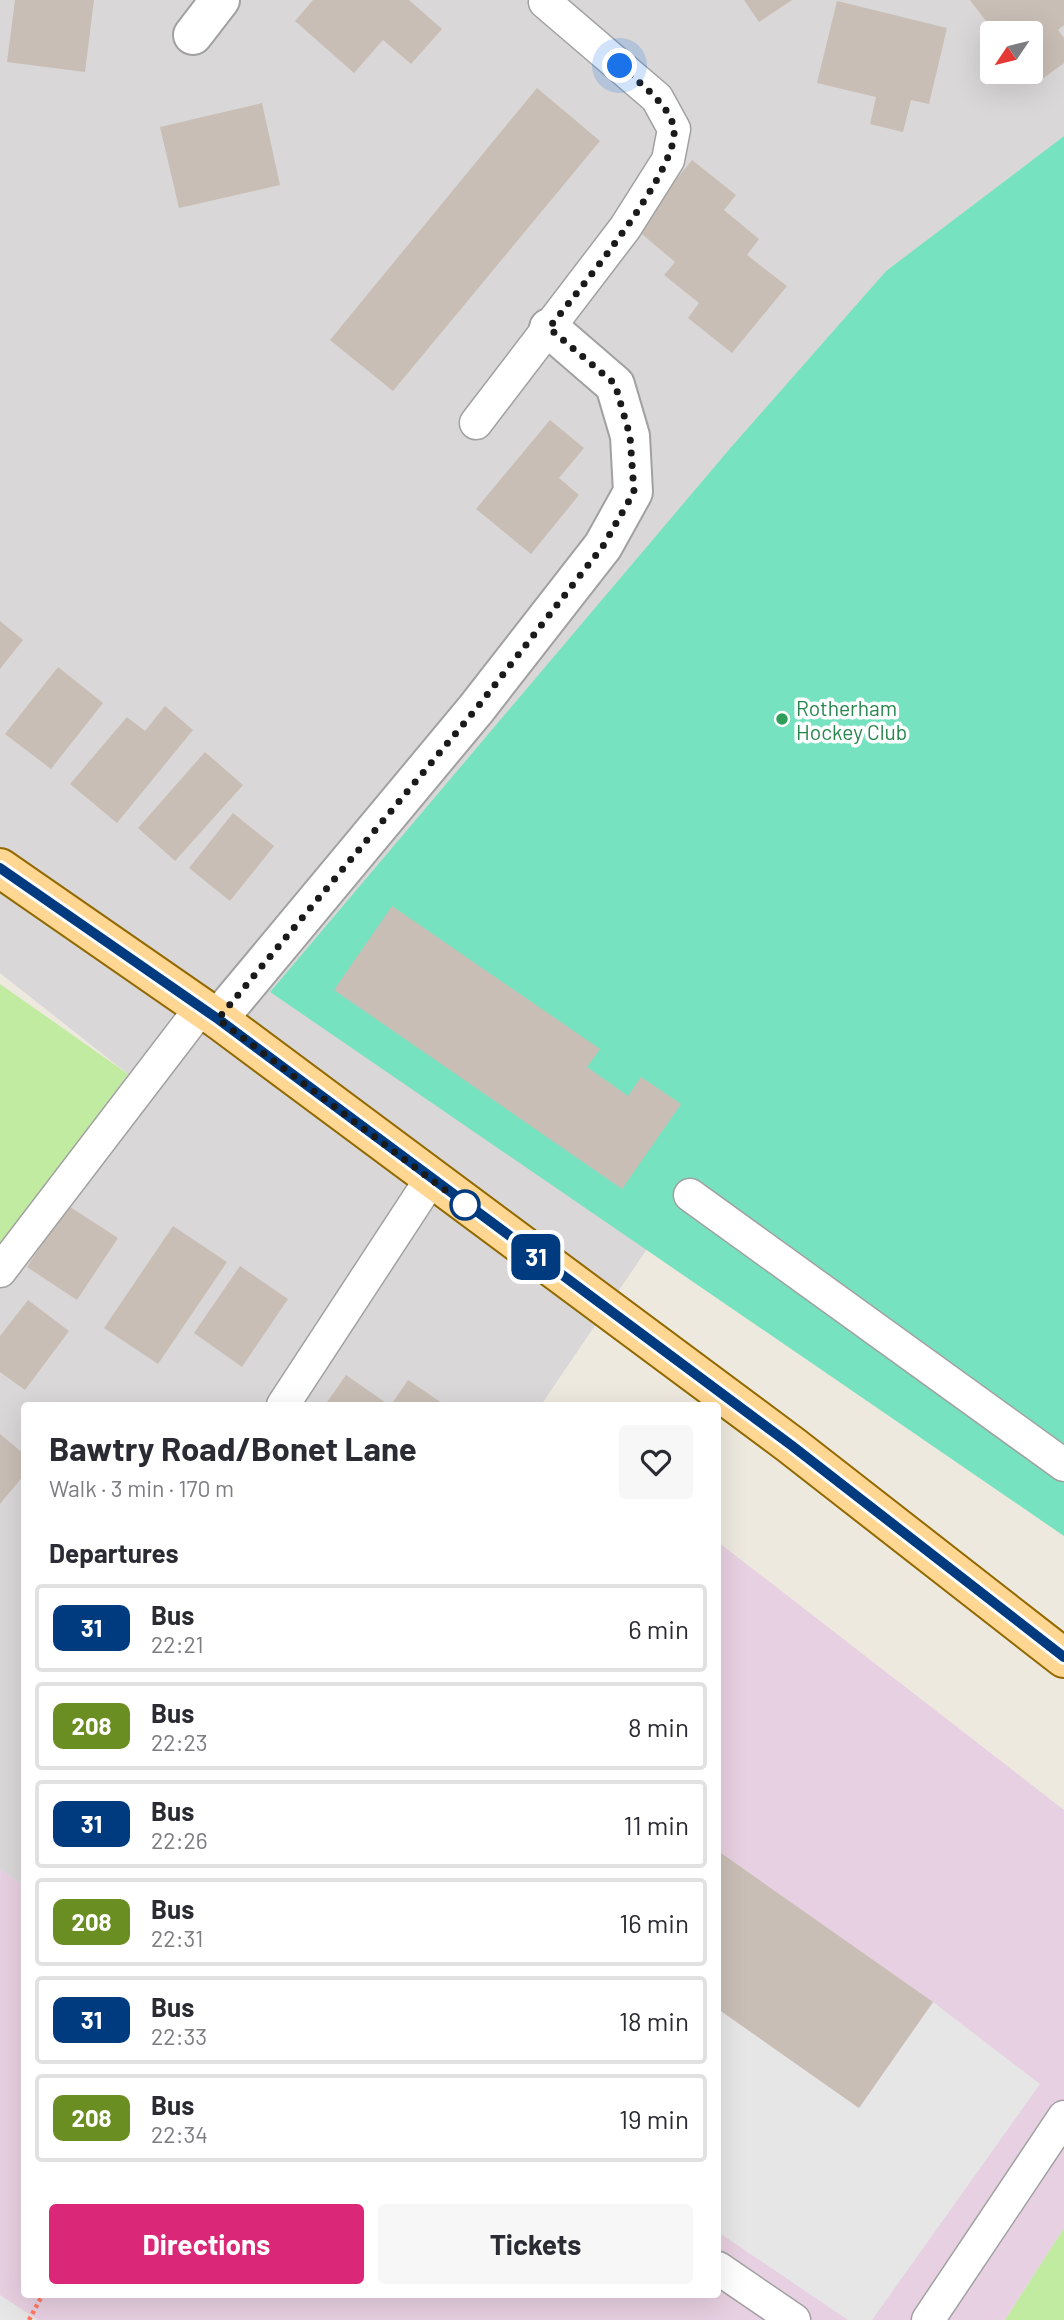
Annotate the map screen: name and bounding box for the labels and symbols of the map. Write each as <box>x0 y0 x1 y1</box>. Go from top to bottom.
north arrow <box>980 21 1043 84</box>
your location <box>602 48 637 83</box>
place label: Rotherham Hockey Club <box>796 695 907 744</box>
marker: Rotherham Hockey Club <box>774 711 790 727</box>
unlabelled marker <box>450 1190 480 1220</box>
line badge: 31 <box>504 1234 568 1280</box>

